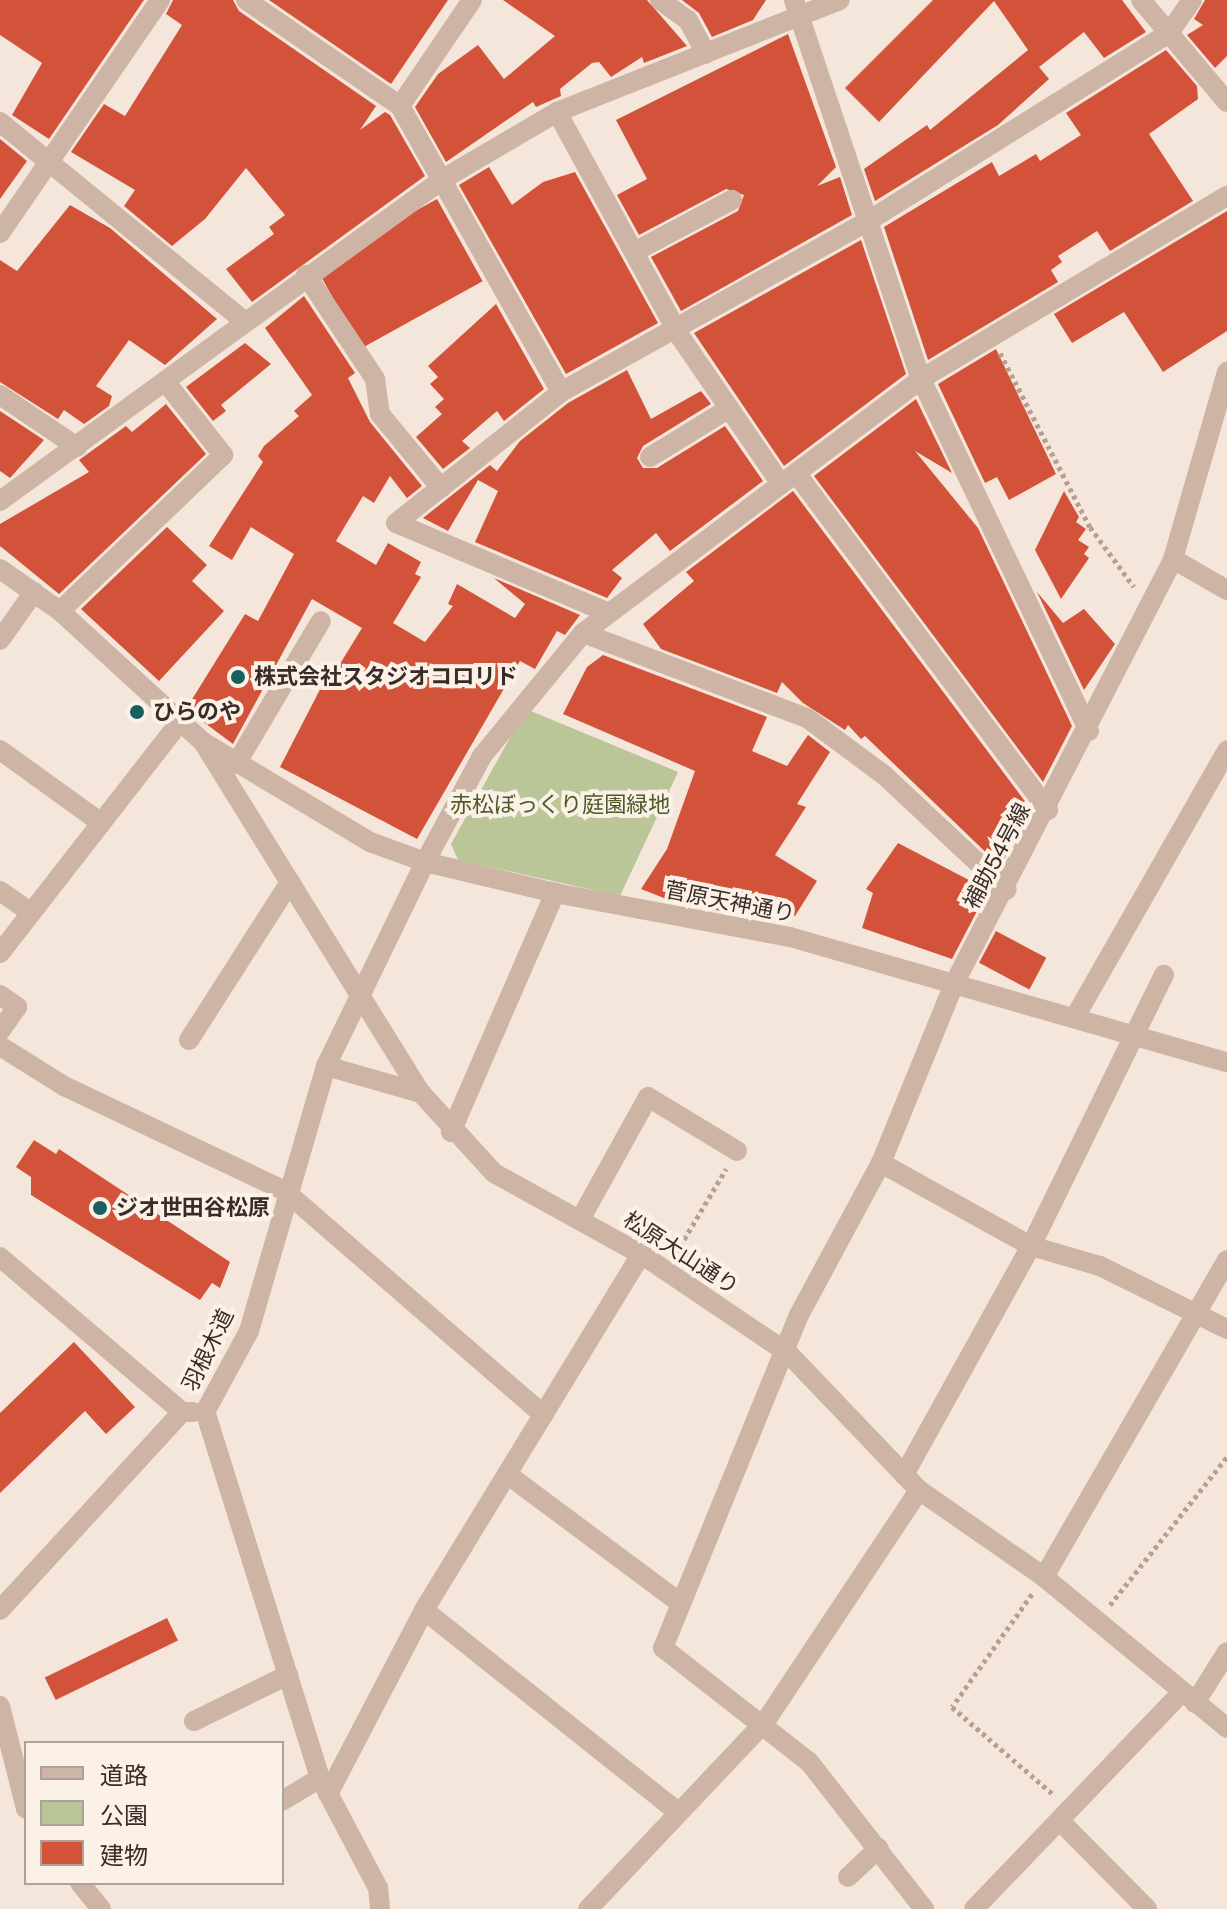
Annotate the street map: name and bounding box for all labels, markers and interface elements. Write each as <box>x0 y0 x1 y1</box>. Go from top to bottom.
place label: 株式会社スタジオコロリド <box>254 664 518 690</box>
marker: 株式会社スタジオコロリド <box>229 668 247 686</box>
place label: ひらのや <box>153 699 241 725</box>
marker: ひらのや <box>128 703 146 721</box>
park label: 赤松ぼっくり庭園緑地 <box>450 792 670 818</box>
street label: 補助54号線 <box>958 799 1036 913</box>
street label: 菅原天神通り <box>663 876 797 928</box>
place label: ジオ世田谷松原 <box>116 1195 270 1221</box>
marker: ジオ世田谷松原 <box>91 1199 109 1217</box>
street label: 松原大山通り <box>618 1206 744 1300</box>
street label: 羽根木道 <box>177 1305 239 1395</box>
legend <box>24 1741 284 1885</box>
text: 道路 <box>100 1761 148 1789</box>
text: 公園 <box>100 1801 148 1829</box>
text: 建物 <box>100 1841 148 1869</box>

